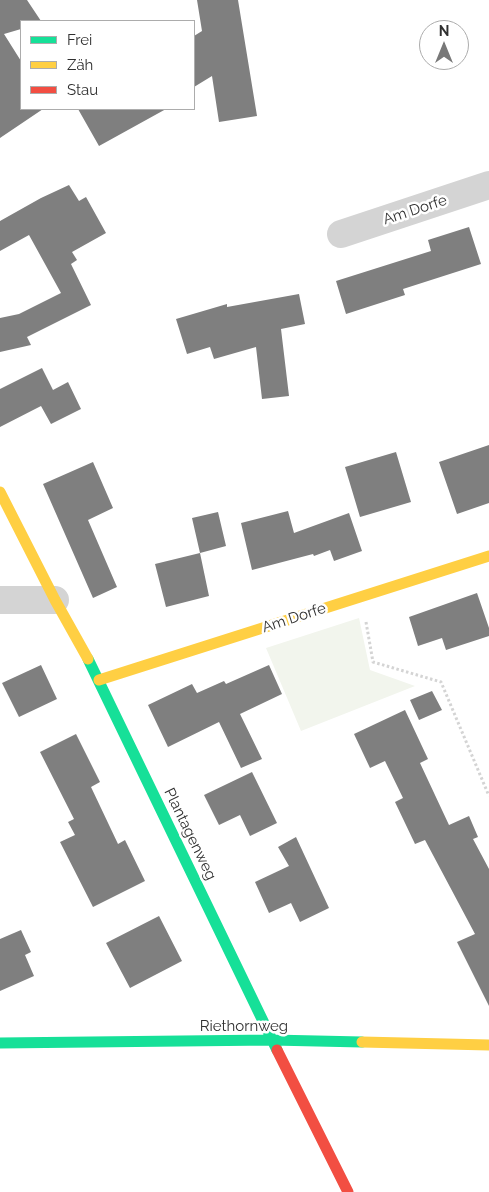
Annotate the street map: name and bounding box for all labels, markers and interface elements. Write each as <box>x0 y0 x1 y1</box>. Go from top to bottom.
legend <box>20 20 195 110</box>
north arrow <box>419 20 469 70</box>
text: N <box>439 23 449 39</box>
text: Frei <box>67 31 92 49</box>
text: Zäh <box>67 56 93 74</box>
text: Stau <box>67 81 98 99</box>
street label: Am Dorfe <box>381 191 449 229</box>
street label: Am Dorfe <box>260 599 328 637</box>
street label: Plantagenweg <box>160 785 220 883</box>
street label: Riethornweg <box>200 1017 288 1035</box>

